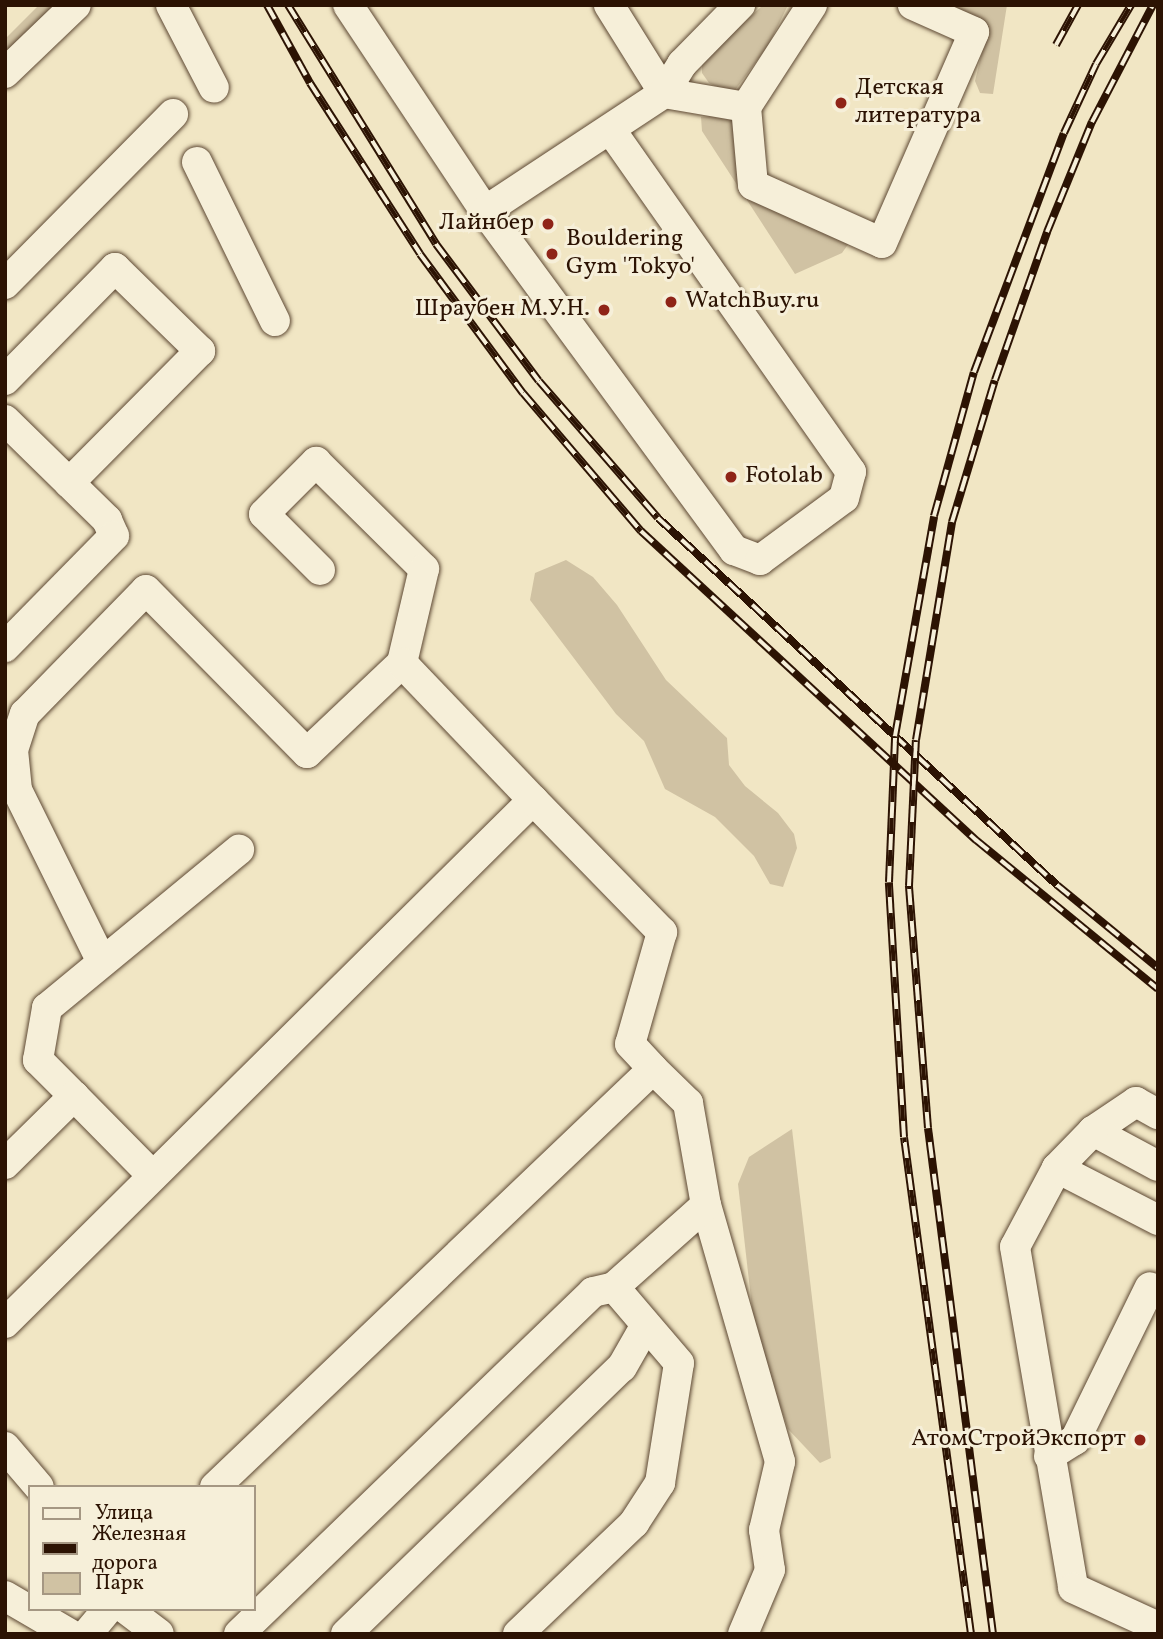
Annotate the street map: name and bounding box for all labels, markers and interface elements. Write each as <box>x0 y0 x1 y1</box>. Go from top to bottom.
place label: Детская литература <box>855 75 981 131</box>
marker: Детская литература <box>833 95 849 111</box>
place label: Лайнбер <box>439 210 534 238</box>
marker: Лайнбер <box>540 216 556 232</box>
place label: Bouldering Gym 'Tokyo' <box>566 226 695 282</box>
marker: Bouldering Gym 'Tokyo' <box>544 246 560 262</box>
place label: WatchBuy.ru <box>685 288 819 316</box>
marker: WatchBuy.ru <box>663 294 679 310</box>
place label: Шраубен М.У.Н. <box>415 296 590 324</box>
marker: Шраубен М.У.Н. <box>596 302 612 318</box>
place label: Fotolab <box>745 463 823 491</box>
marker: Fotolab <box>723 469 739 485</box>
place label: АтомСтройЭкспорт <box>911 1426 1126 1454</box>
marker: АтомСтройЭкспорт <box>1132 1432 1148 1448</box>
legend <box>28 1485 256 1611</box>
text: Улица <box>95 1499 153 1528</box>
text: Железная дорога <box>92 1520 186 1578</box>
text: Парк <box>95 1569 144 1598</box>

